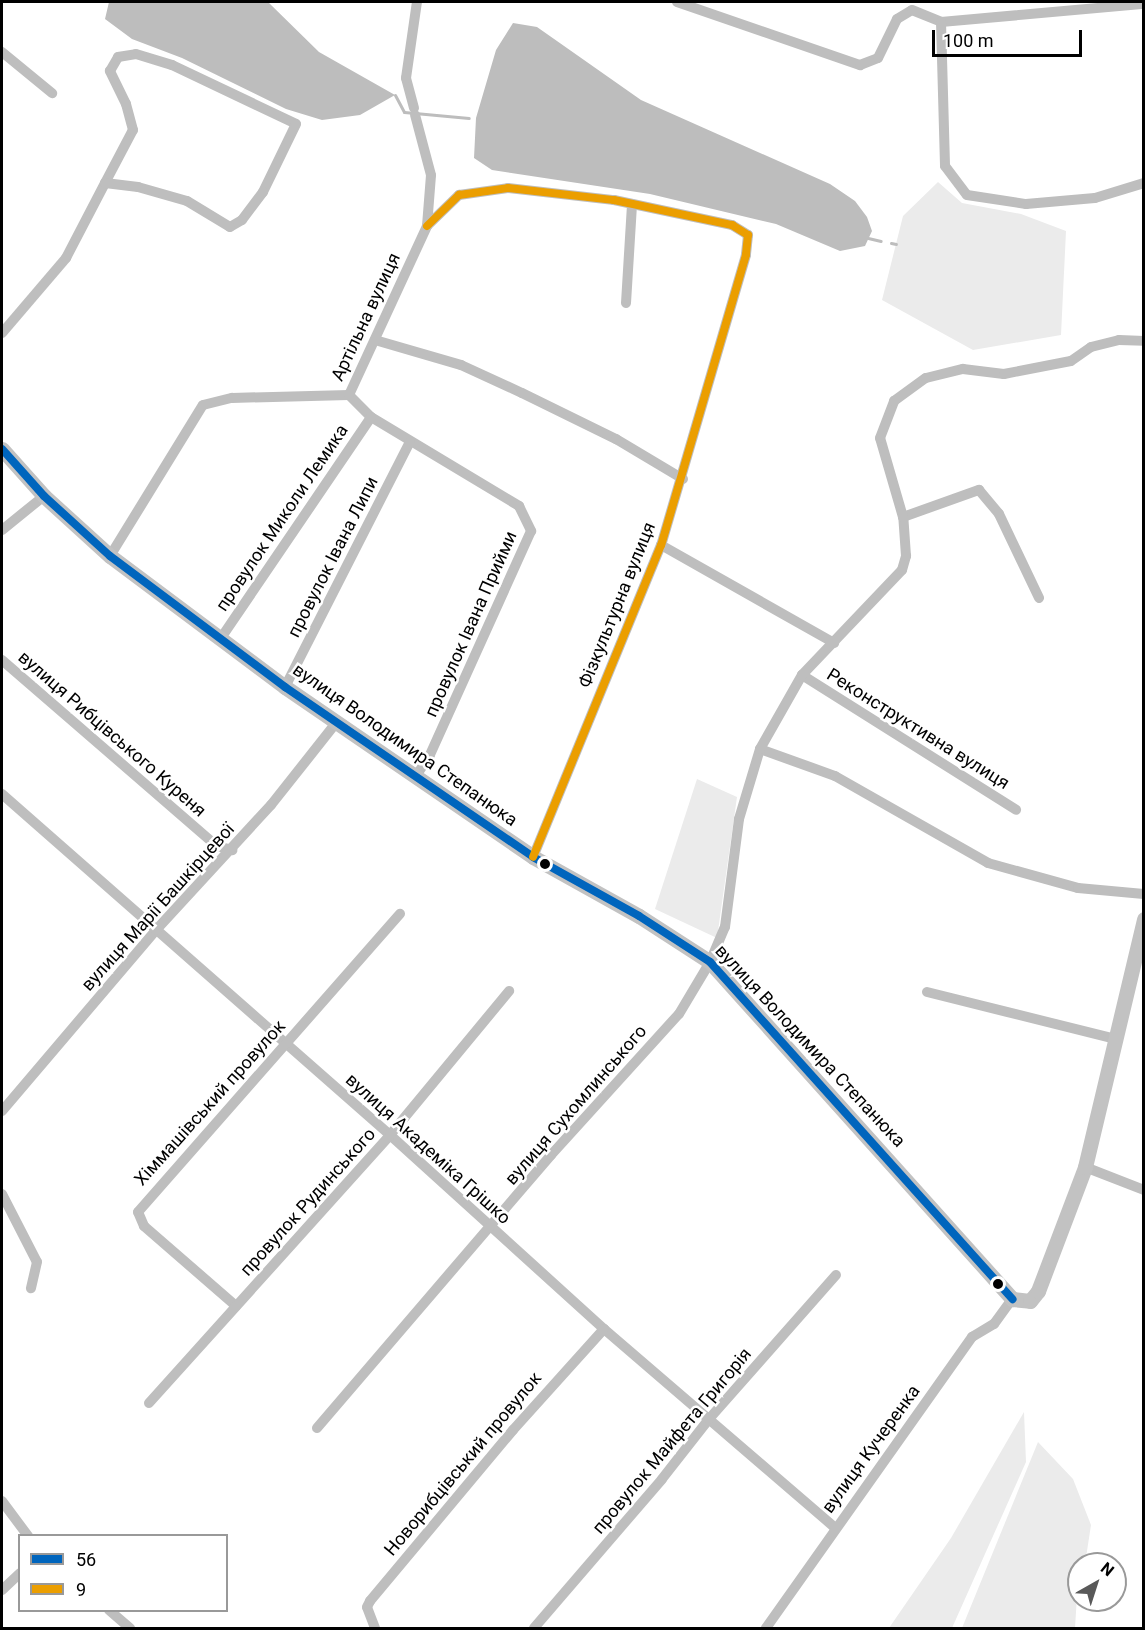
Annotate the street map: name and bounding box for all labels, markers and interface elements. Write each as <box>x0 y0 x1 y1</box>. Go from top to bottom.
scale bar <box>935 18 1085 56</box>
text: 100 m <box>943 30 994 51</box>
street label: Артільна вулиця <box>327 250 405 384</box>
street label: провулок Миколи Лемика <box>211 421 353 615</box>
street label: провулок Івана Липи <box>283 473 383 641</box>
street label: Фізкультурна вулиця <box>574 519 660 691</box>
street label: провулок Івана Прийми <box>420 528 522 720</box>
street label: вулиця Рибцівського Куреня <box>14 646 210 822</box>
street label: вулиця Володимира Степанюка <box>289 659 521 831</box>
street label: Реконструктивна вулиця <box>823 664 1013 794</box>
street label: вулиця Марії Башкірцевої <box>77 819 239 995</box>
unlabelled marker <box>539 858 551 870</box>
street label: вулиця Володимира Степанюка <box>710 940 910 1152</box>
street label: Хіммашівський провулок <box>130 1016 290 1190</box>
street label: вулиця Сухомлинського <box>501 1021 651 1189</box>
street label: вулиця Академіка Грішко <box>341 1069 515 1229</box>
street label: провулок Рудинського <box>236 1124 380 1280</box>
unlabelled marker <box>992 1278 1004 1290</box>
street label: провулок Майфета Григорія <box>588 1344 756 1538</box>
street label: Новорибцівський провулок <box>380 1368 546 1560</box>
street label: вулиця Кучеренка <box>817 1381 925 1517</box>
legend <box>18 1534 228 1612</box>
text: 56 <box>76 1549 96 1570</box>
north arrow <box>1067 1552 1127 1612</box>
text: N <box>1097 1558 1118 1580</box>
text: 9 <box>76 1579 86 1600</box>

